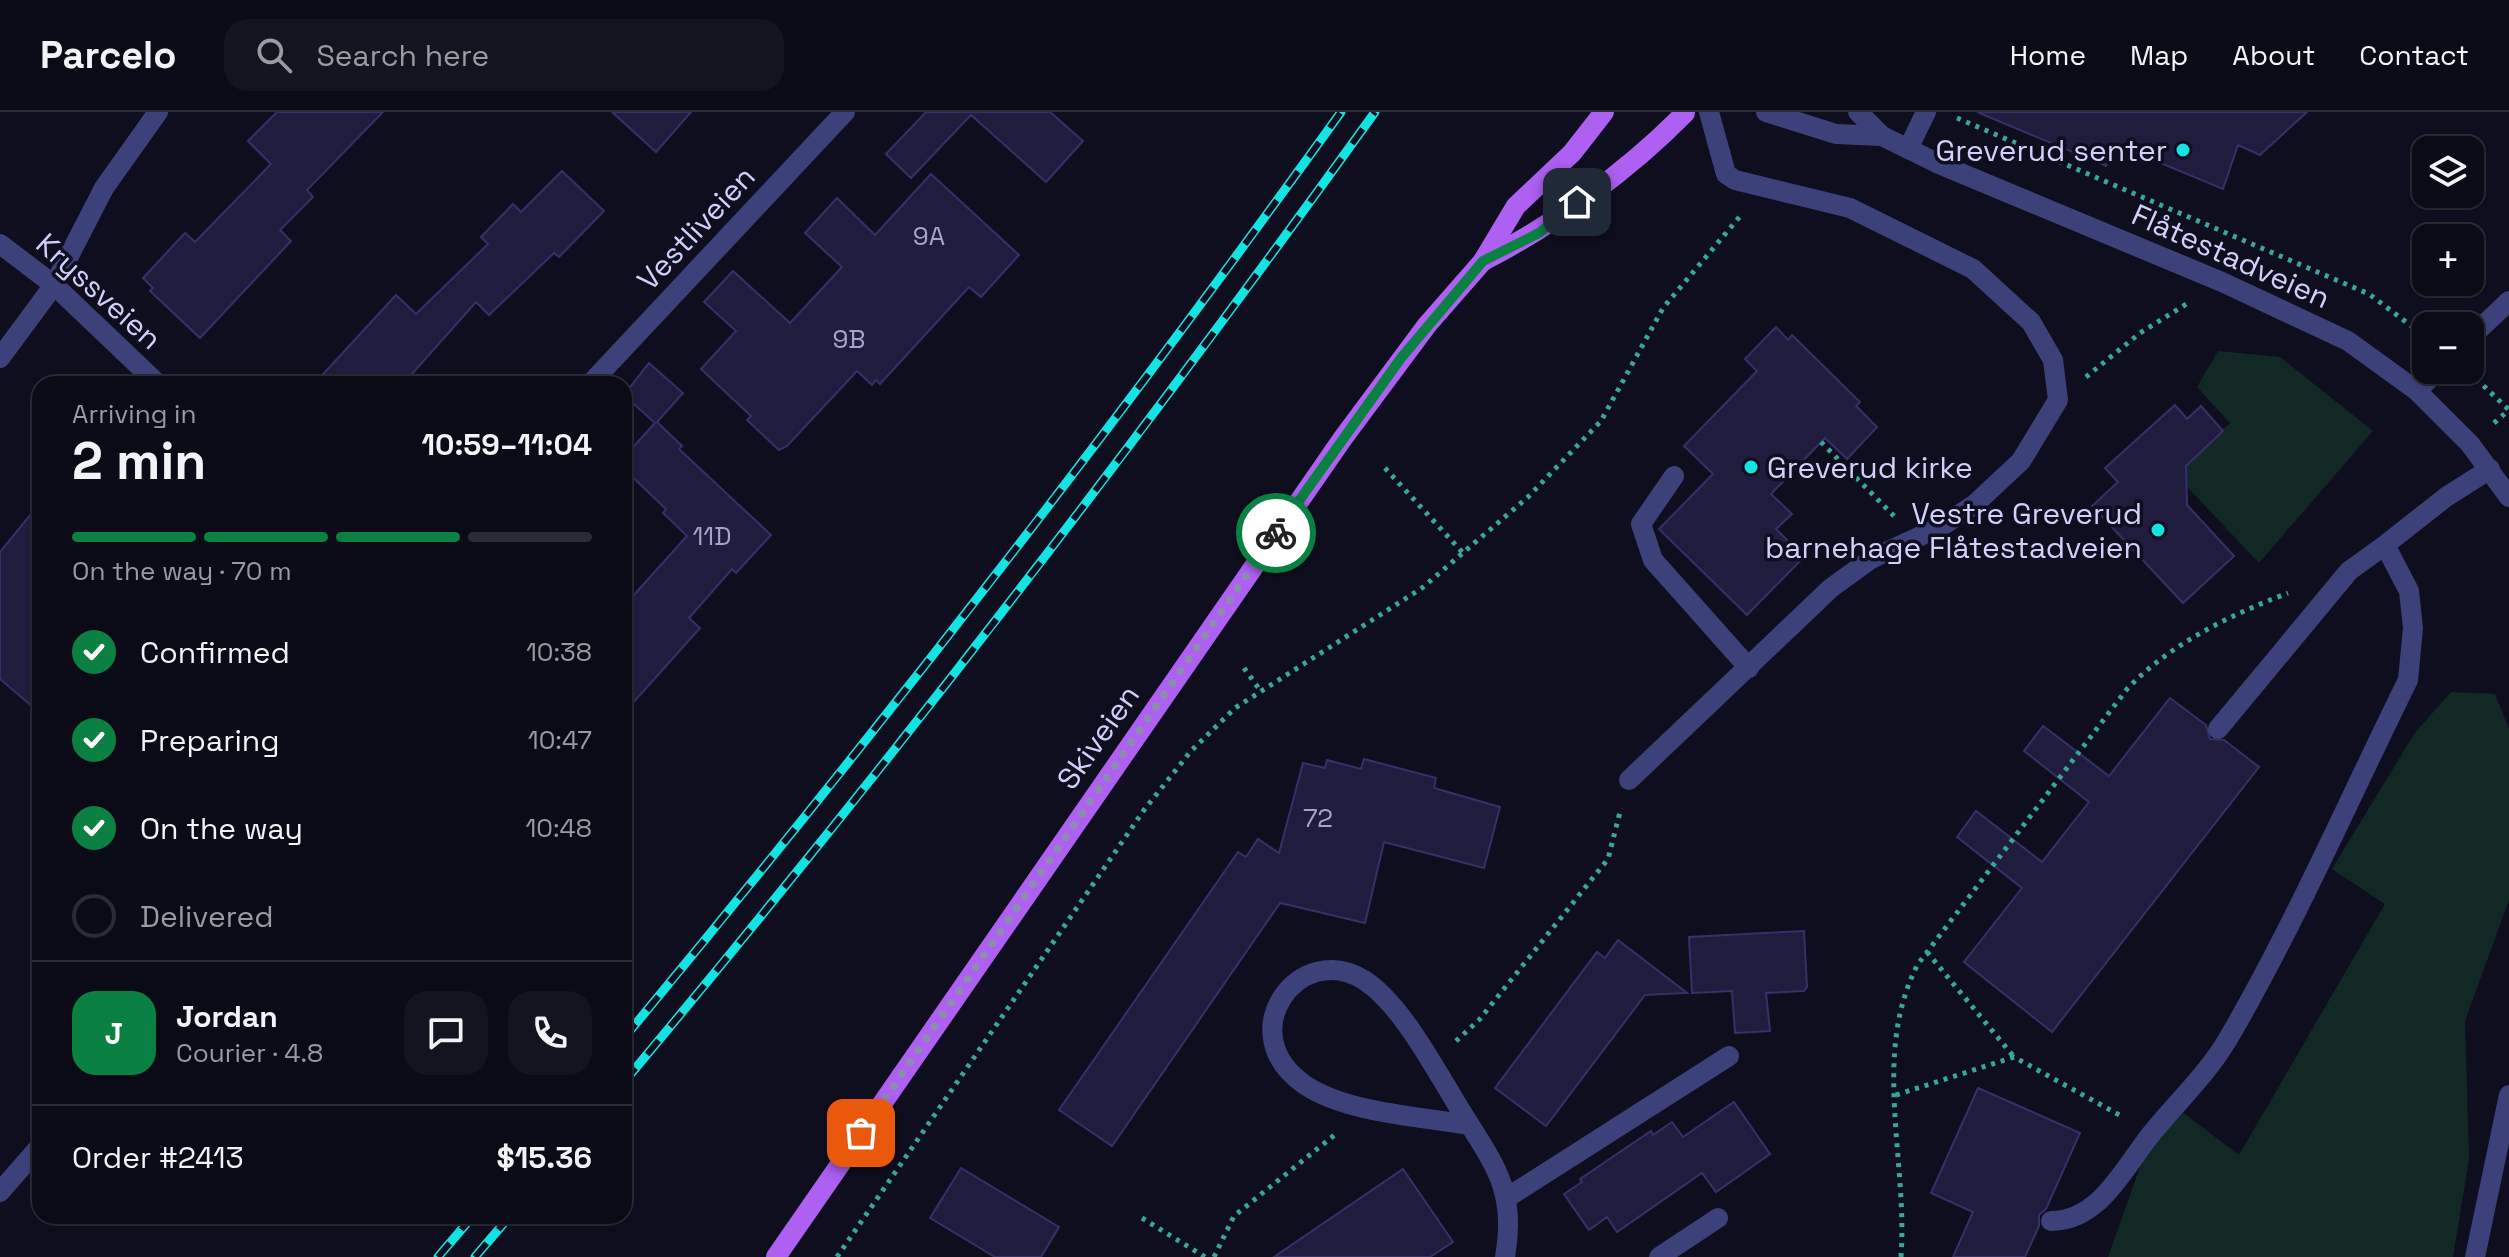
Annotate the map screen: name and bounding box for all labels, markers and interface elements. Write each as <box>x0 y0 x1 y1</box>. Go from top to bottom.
search box <box>224 19 784 91</box>
text: Parcelo <box>40 31 176 79</box>
icon: search <box>252 33 296 77</box>
text: Search here <box>316 36 489 75</box>
text: Home <box>2010 37 2086 73</box>
text: Map <box>2130 37 2188 73</box>
text: About <box>2232 37 2315 73</box>
text: Contact <box>2359 37 2469 73</box>
place label: Greverud senter <box>1935 131 2167 170</box>
map controls <box>2412 136 2484 384</box>
button: layers <box>2412 136 2484 208</box>
marker: Greverud senter <box>2174 141 2192 159</box>
street label: Vestliveien <box>629 158 763 298</box>
pin <box>1543 168 1611 236</box>
icon: home <box>1555 180 1599 224</box>
street label: Flåtestadveien <box>2126 195 2336 317</box>
house number: 9A <box>913 219 945 253</box>
street label: Kryssveien <box>28 224 170 358</box>
button: + <box>2412 224 2484 296</box>
button: − <box>2412 312 2484 384</box>
house number: 9B <box>832 322 866 356</box>
text: Arriving in <box>72 397 196 431</box>
text: 10:59–11:04 <box>421 425 592 464</box>
text: 2 min <box>72 428 206 494</box>
place label: Greverud kirke <box>1767 448 1973 487</box>
marker: Greverud kirke <box>1742 458 1760 476</box>
courier <box>1236 493 1316 573</box>
place label: Vestre Greverud barnehage Flåtestadveien <box>1765 494 2142 567</box>
icon: bike <box>1254 511 1298 555</box>
house number: 11D <box>693 519 731 553</box>
marker: Vestre Greverud barnehage Flåtestadveien <box>2149 521 2167 539</box>
text: On the way · 70 m <box>72 554 292 588</box>
icon: check <box>72 630 116 674</box>
text: Confirmed <box>140 633 290 672</box>
text: 10:38 <box>526 635 592 669</box>
street label: Skiveien <box>1048 677 1148 797</box>
icon: check <box>72 718 116 762</box>
text: Preparing <box>140 721 279 760</box>
text: 10:47 <box>528 723 592 757</box>
house number: 72 <box>1303 801 1333 835</box>
icon: check <box>72 806 116 850</box>
text: On the way <box>140 809 303 848</box>
text: 10:48 <box>525 811 592 845</box>
text: Delivered <box>140 897 274 936</box>
button: chat <box>404 991 488 1075</box>
button: phone <box>508 991 592 1075</box>
text: Jordan <box>176 997 278 1036</box>
text: J <box>105 1014 123 1053</box>
text: Courier · 4.8 <box>176 1036 323 1070</box>
pin <box>827 1099 895 1167</box>
icon: bag <box>839 1111 883 1155</box>
text: Order #2413 <box>72 1138 244 1177</box>
text: $15.36 <box>497 1138 592 1177</box>

